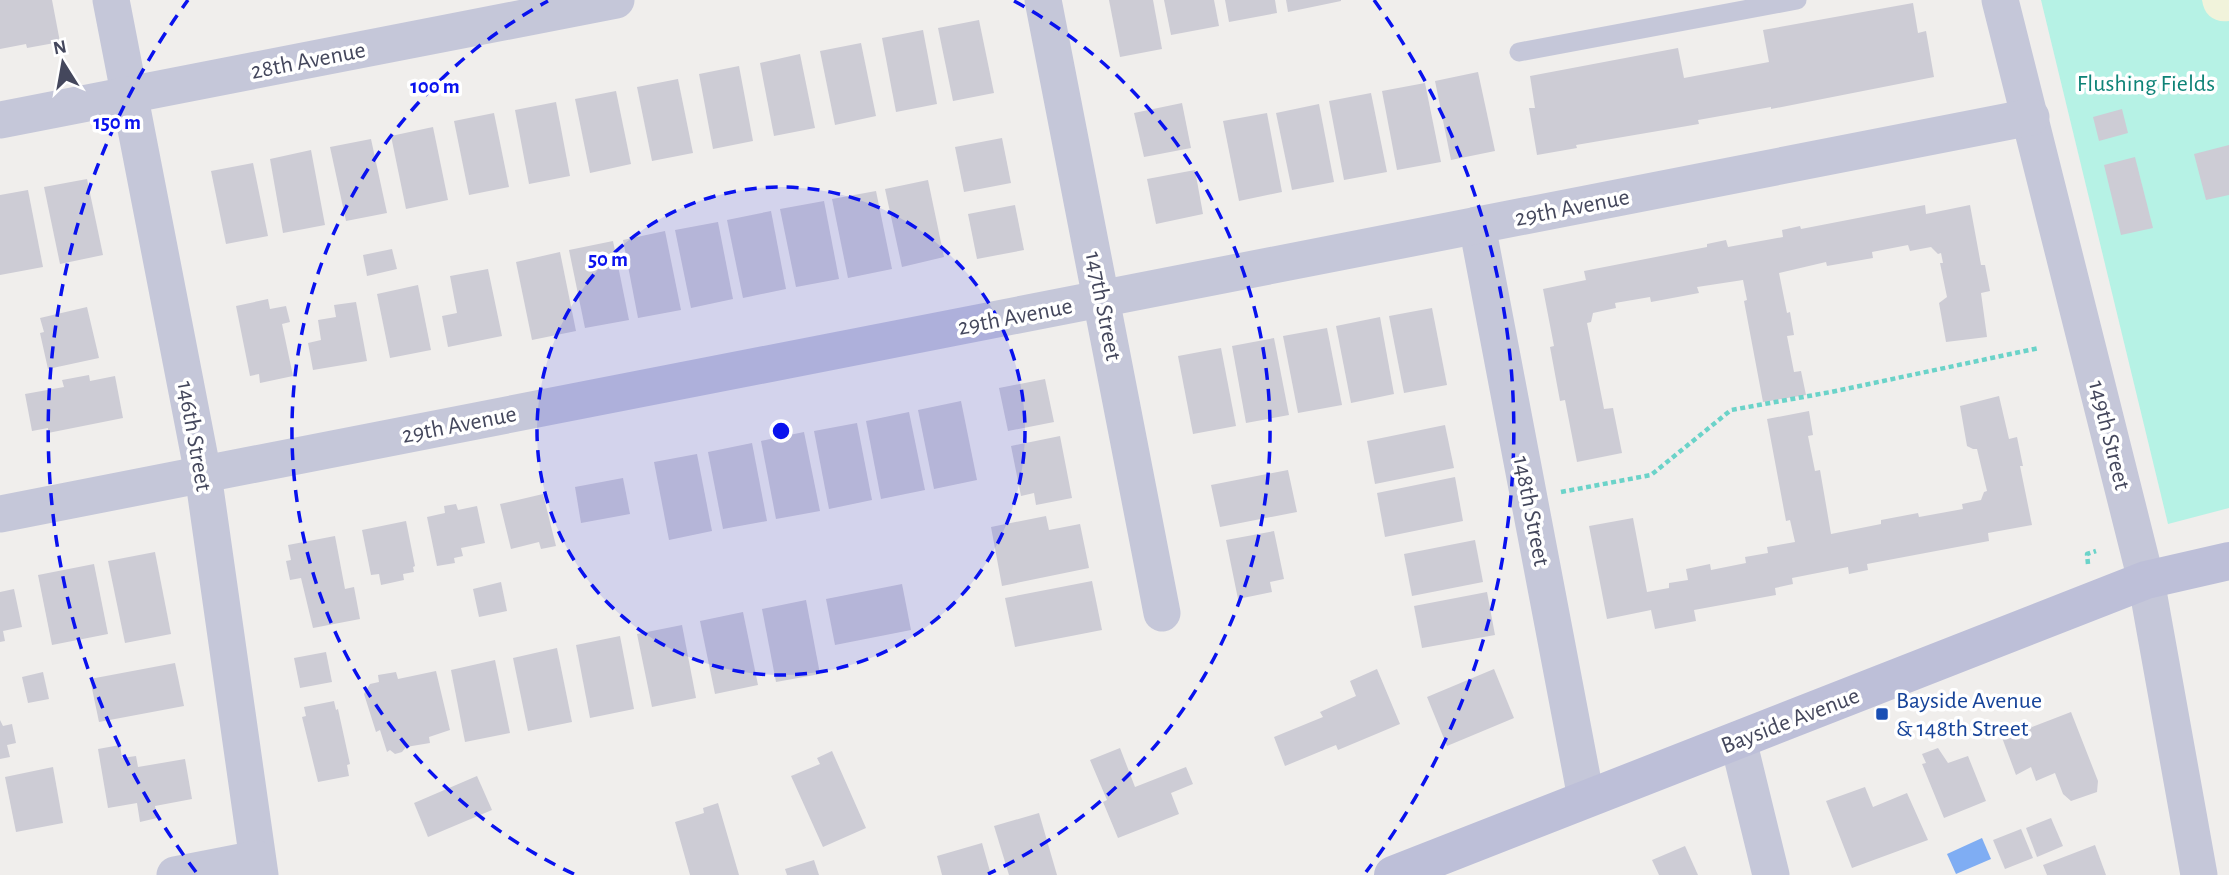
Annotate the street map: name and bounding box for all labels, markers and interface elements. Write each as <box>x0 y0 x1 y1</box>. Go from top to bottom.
north arrow <box>28 28 98 98</box>
text: N <box>52 37 68 58</box>
street label: 28th Avenue <box>249 38 368 84</box>
park label: Flushing Fields <box>2077 72 2215 96</box>
text: 100 m <box>410 76 460 97</box>
text: 150 m <box>93 112 141 133</box>
street label: 29th Avenue <box>1513 185 1632 231</box>
text: 50 m <box>588 249 628 270</box>
street label: 147th Street <box>1081 250 1125 363</box>
street label: 29th Avenue <box>956 294 1075 340</box>
street label: 149th Street <box>2084 378 2134 493</box>
street label: 146th Street <box>173 379 216 494</box>
street label: 29th Avenue <box>400 402 519 448</box>
centre of rings <box>769 419 793 443</box>
street label: 148th Street <box>1509 454 1554 569</box>
street label: Bayside Avenue <box>1718 684 1863 758</box>
place label: Bayside Avenue & 148th Street <box>1896 689 2042 741</box>
marker: Bayside Avenue & 148th Street <box>1874 706 1890 722</box>

